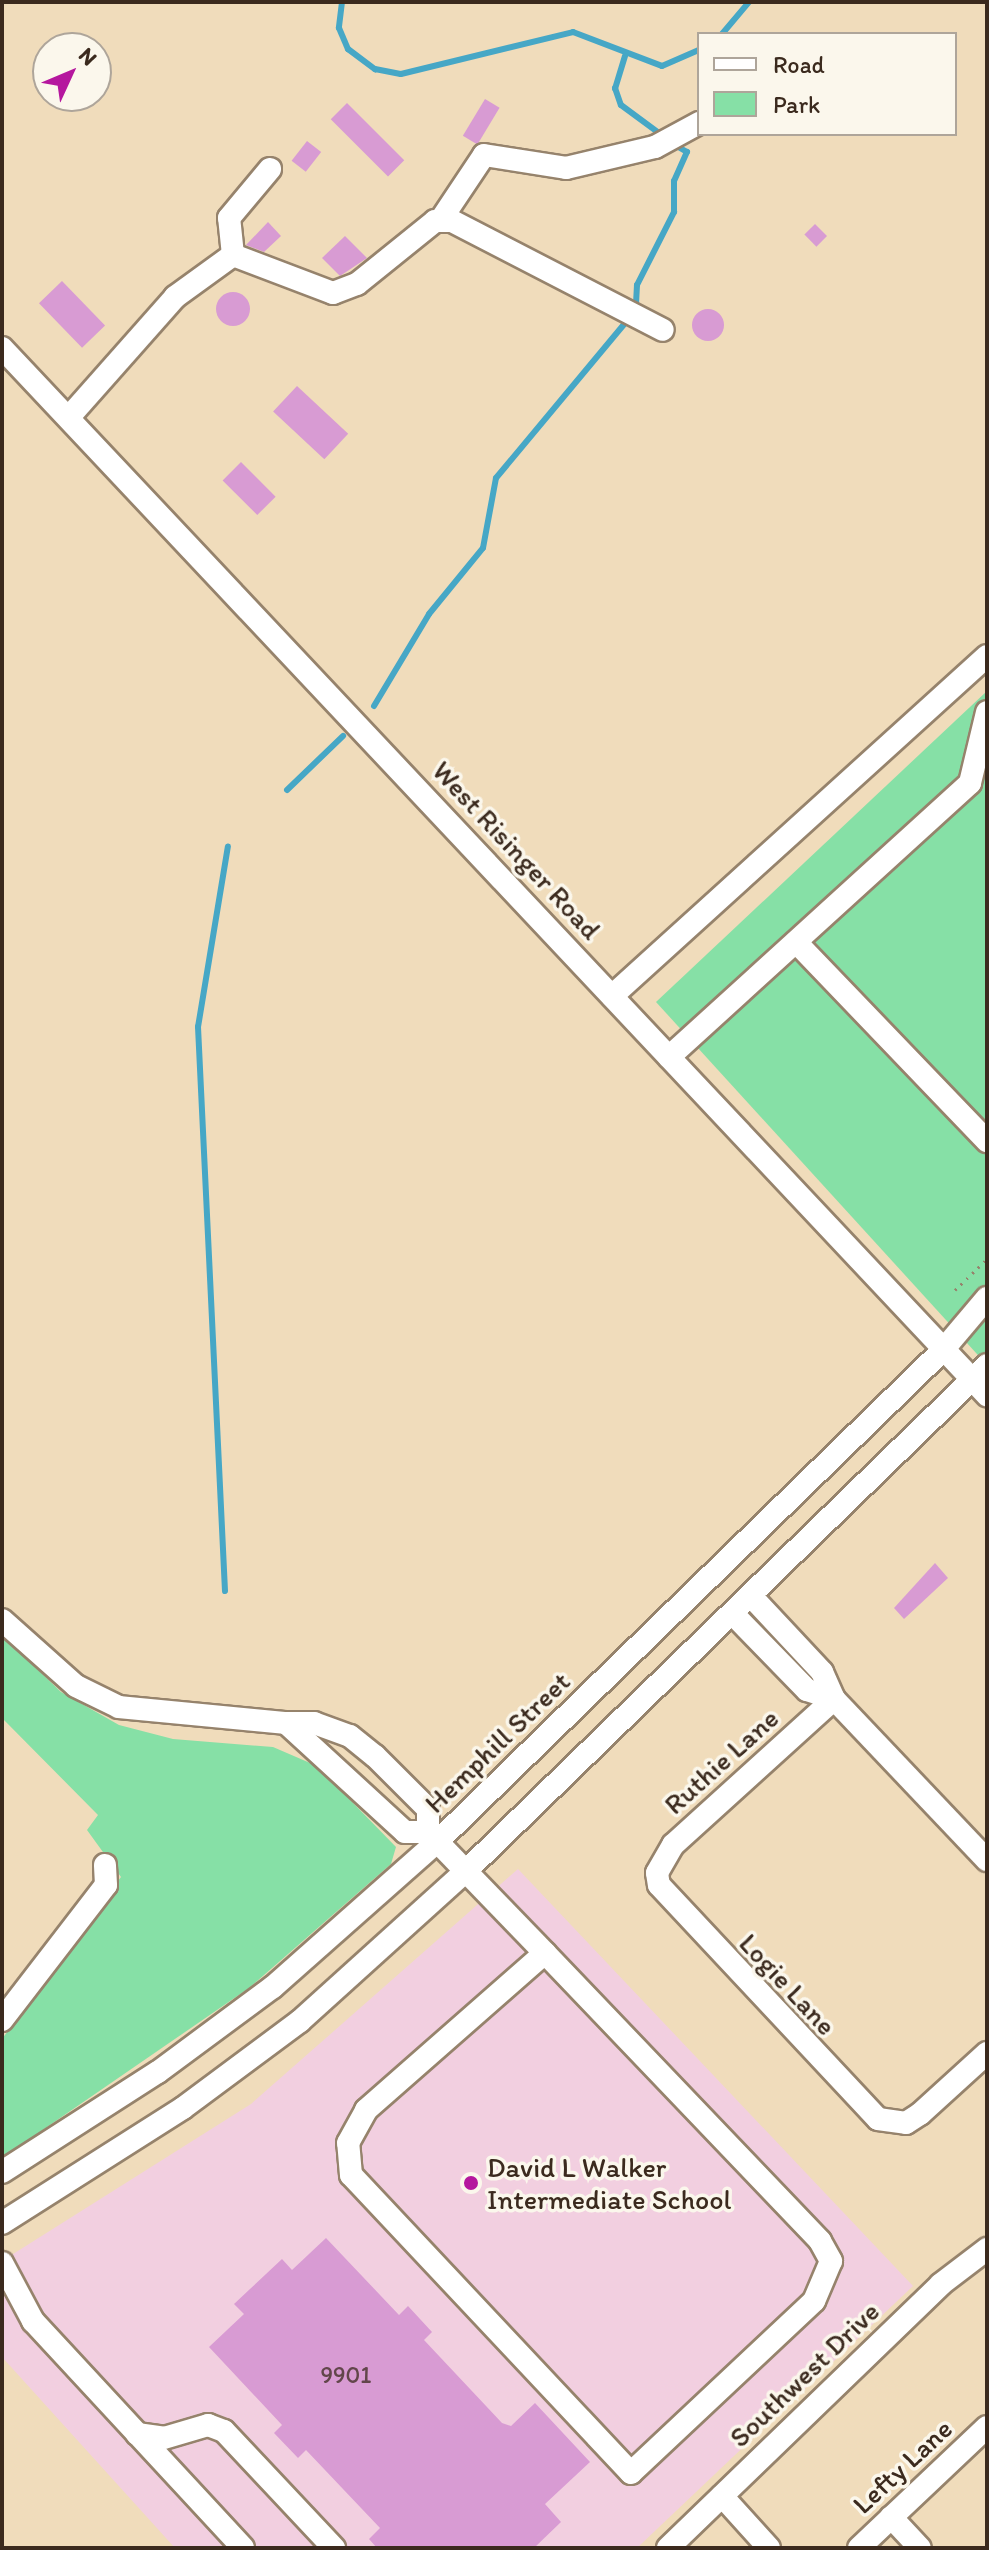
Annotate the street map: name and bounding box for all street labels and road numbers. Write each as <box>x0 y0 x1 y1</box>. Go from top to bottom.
street label: West Risinger Road <box>426 755 608 945</box>
street label: Hemphill Street <box>418 1665 576 1819</box>
street label: Ruthie Lane <box>657 1701 785 1821</box>
street label: Logie Lane <box>732 1926 844 2042</box>
street label: Southwest Drive <box>722 2294 886 2454</box>
street label: Lefty Lane <box>845 2411 959 2521</box>

